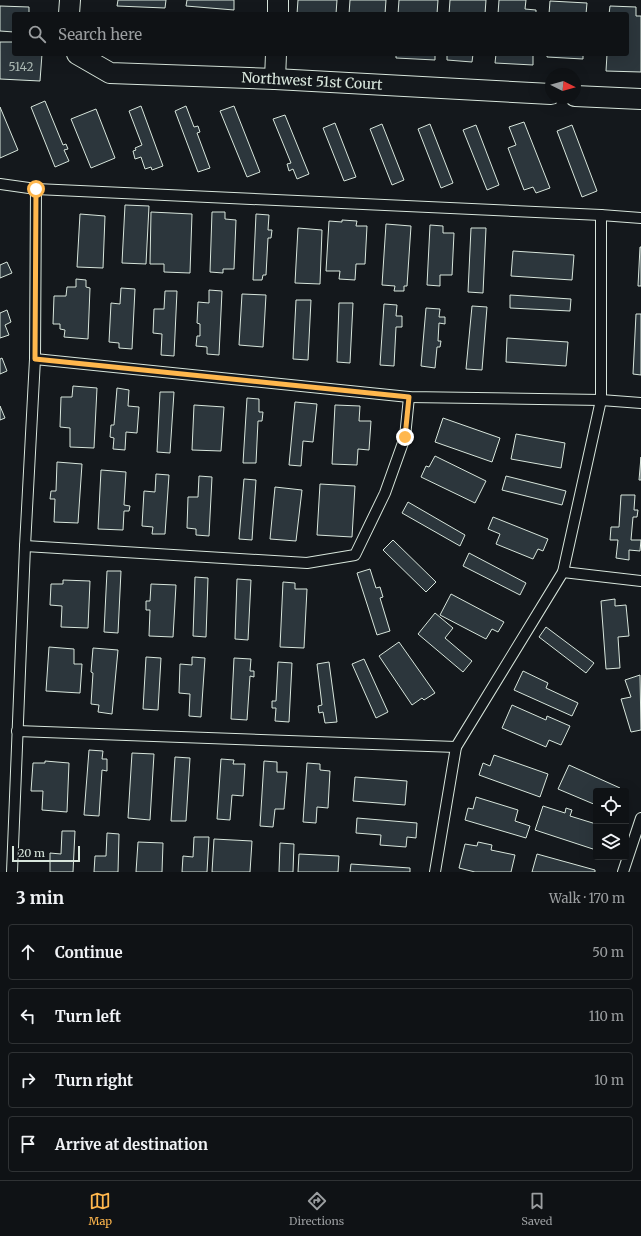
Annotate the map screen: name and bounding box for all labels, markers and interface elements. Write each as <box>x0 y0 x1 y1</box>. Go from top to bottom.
search box <box>12 12 629 56</box>
icon: search <box>26 23 48 45</box>
text: Search here <box>58 25 142 44</box>
house number: 5142 <box>8 59 34 74</box>
street label: Northwest 51st Court <box>241 68 384 94</box>
north arrow <box>545 68 581 104</box>
route start <box>27 180 45 198</box>
route end <box>396 428 414 446</box>
map controls <box>593 788 629 860</box>
button: locate <box>593 788 629 824</box>
button: layers <box>593 824 629 860</box>
scale bar <box>12 844 80 863</box>
text: 20 m <box>18 846 45 860</box>
text: 3 min <box>16 887 64 909</box>
text: Walk · 170 m <box>549 890 625 907</box>
icon: ahead <box>17 941 39 963</box>
text: Continue <box>55 943 123 962</box>
text: 50 m <box>592 944 624 961</box>
icon: left <box>17 1005 39 1027</box>
text: Turn left <box>55 1007 121 1026</box>
text: 110 m <box>589 1008 624 1025</box>
icon: right <box>17 1069 39 1091</box>
text: Turn right <box>55 1071 133 1090</box>
text: 10 m <box>594 1072 624 1089</box>
icon: arrive <box>17 1133 39 1155</box>
text: Arrive at destination <box>55 1135 208 1154</box>
tab: Map <box>89 1190 112 1228</box>
tab: Directions <box>289 1190 344 1228</box>
tab: Saved <box>521 1190 552 1228</box>

